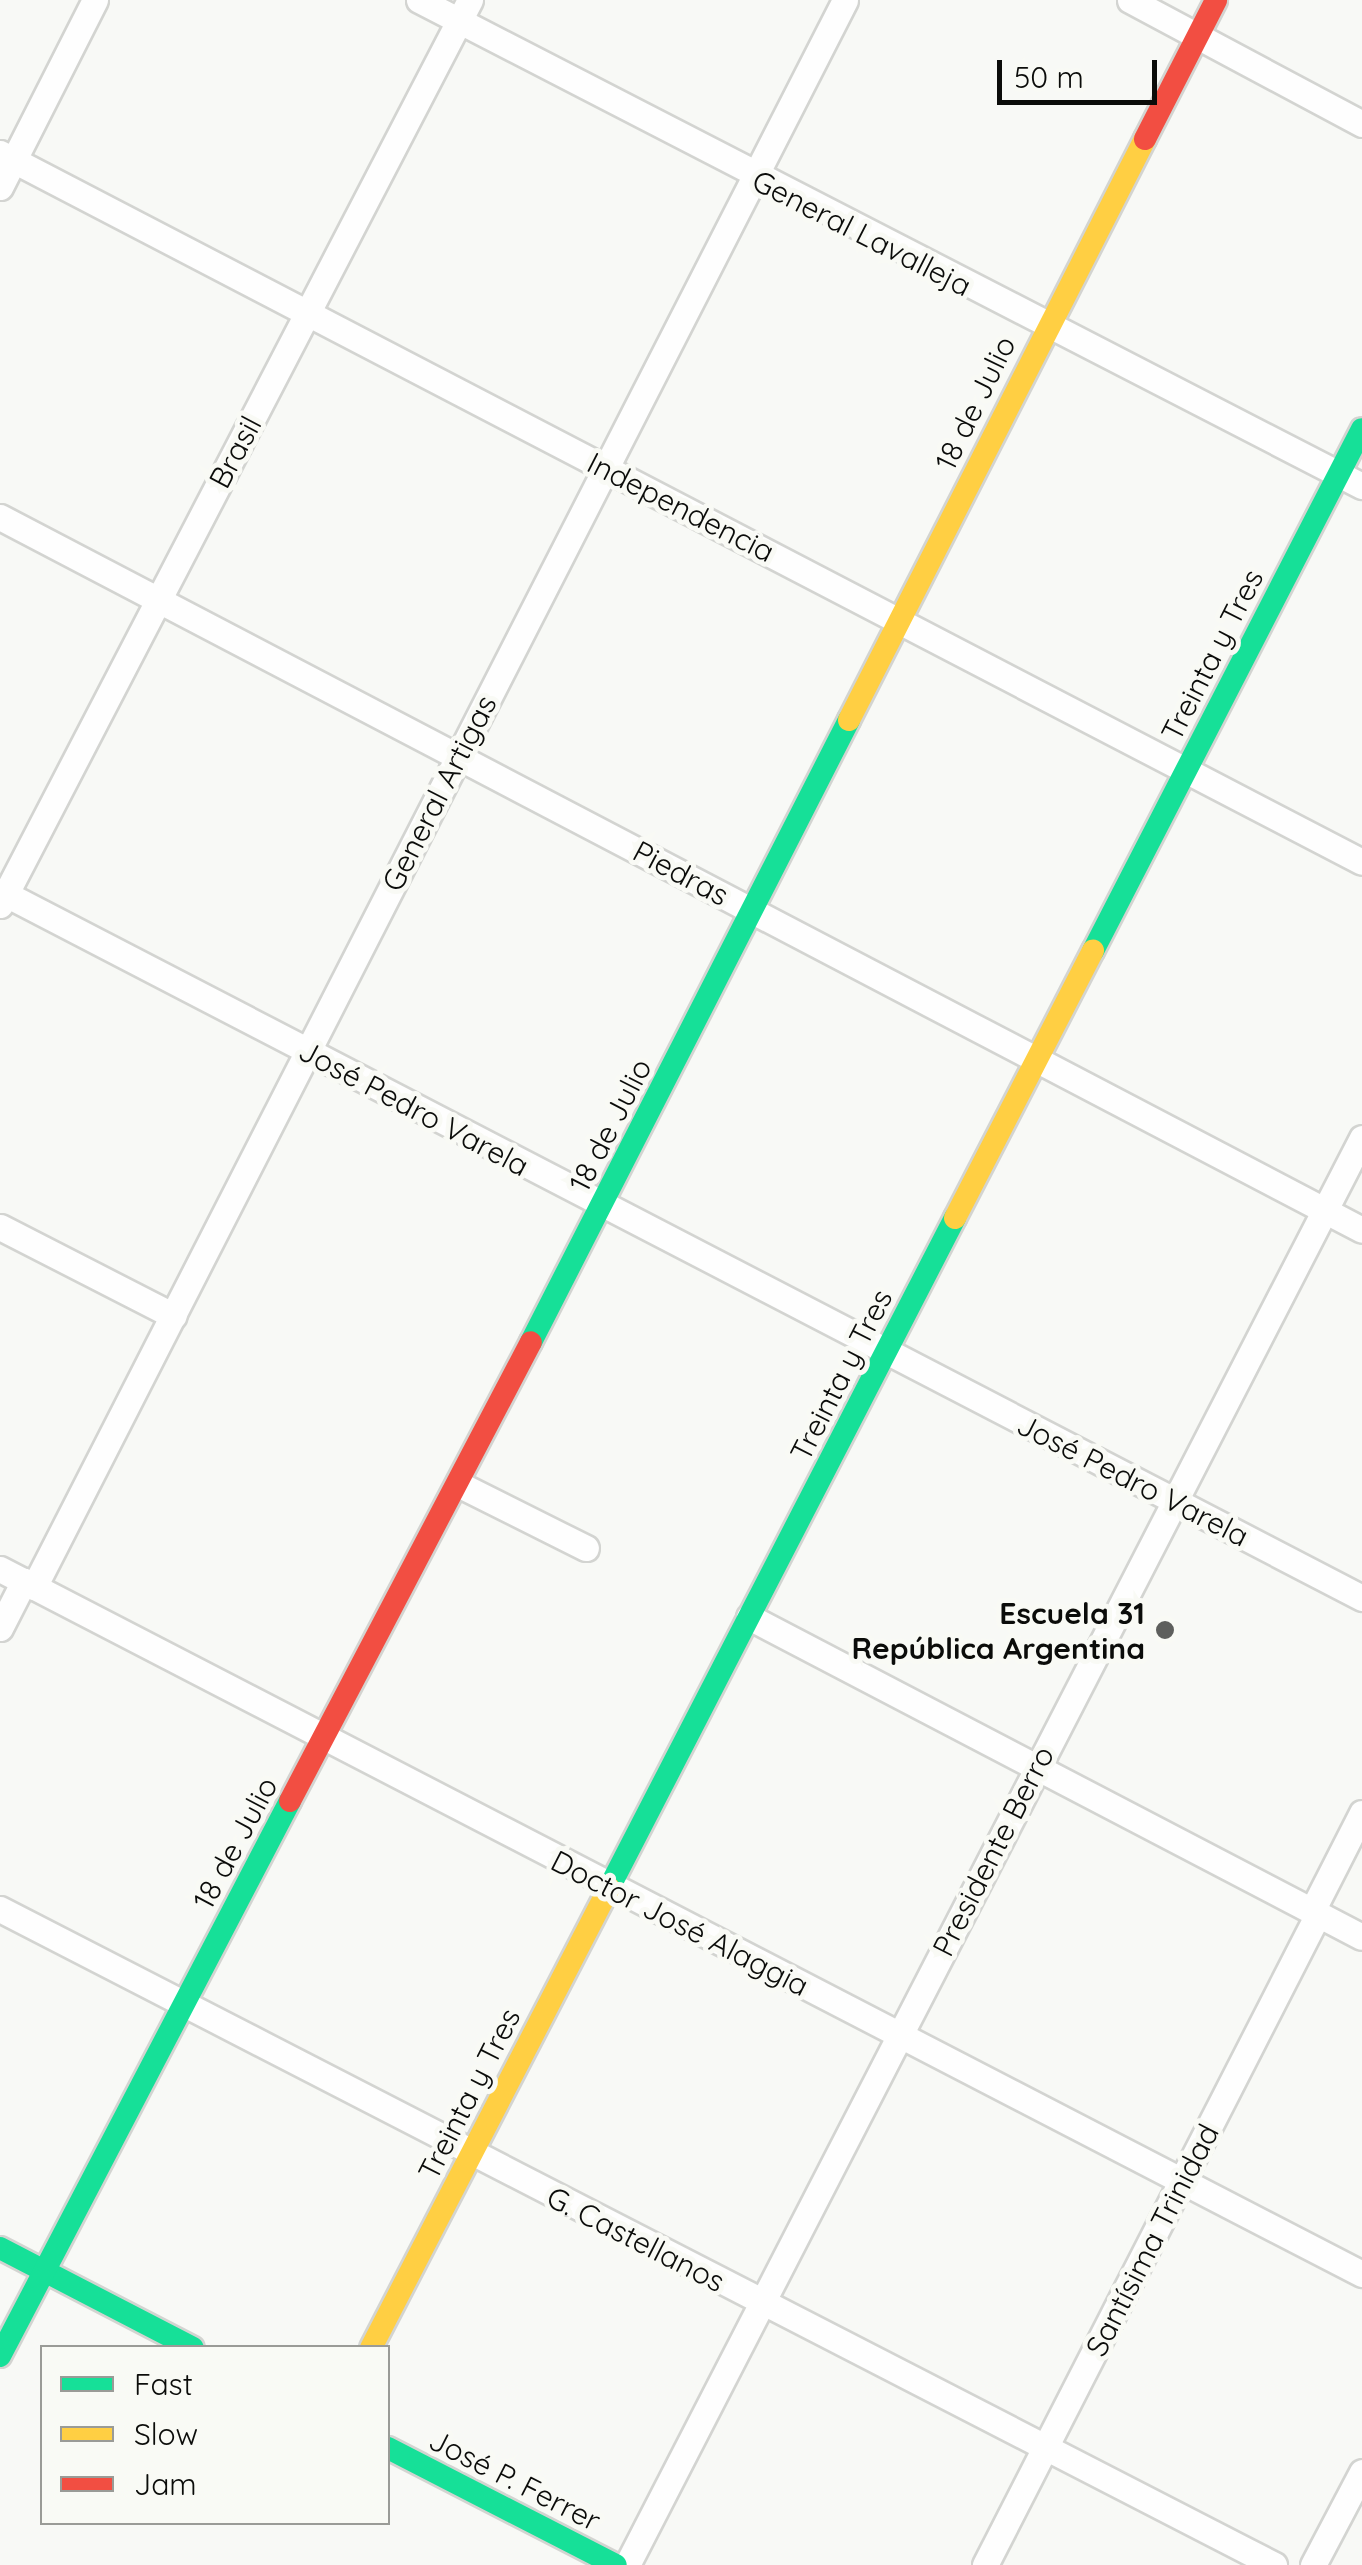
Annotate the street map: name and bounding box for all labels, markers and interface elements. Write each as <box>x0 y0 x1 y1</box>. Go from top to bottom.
scale bar <box>1002 40 1162 102</box>
text: 50 m <box>1014 58 1084 96</box>
street label: General Lavalleja <box>746 162 978 304</box>
street label: 18 de Julio <box>927 330 1023 476</box>
street label: Brasil <box>201 410 269 494</box>
street label: Independencia <box>581 444 781 570</box>
street label: Treinta y Tres <box>1153 563 1271 747</box>
street label: General Artigas <box>374 689 504 897</box>
street label: Piedras <box>627 833 735 913</box>
street label: José Pedro Varela <box>293 1032 535 1184</box>
street label: 18 de Julio <box>561 1052 659 1198</box>
street label: Treinta y Tres <box>782 1283 900 1467</box>
street label: José Pedro Varela <box>1011 1406 1255 1554</box>
place label: Escuela 31 República Argentina <box>852 1595 1145 1666</box>
marker: Escuela 31 República Argentina <box>1154 1619 1176 1641</box>
street label: Presidente Berro <box>925 1740 1061 1962</box>
street label: 18 de Julio <box>185 1771 285 1915</box>
street label: Doctor José Alaggia <box>545 1842 815 2004</box>
street label: Treinta y Tres <box>410 2002 528 2186</box>
street label: Santísima Trinidad <box>1078 2118 1226 2362</box>
street label: G. Castellanos <box>541 2179 731 2299</box>
legend <box>40 2345 390 2525</box>
text: Fast <box>134 2365 193 2403</box>
text: Slow <box>134 2415 198 2453</box>
street label: José P. Ferrer <box>423 2421 607 2539</box>
text: Jam <box>134 2465 197 2503</box>

